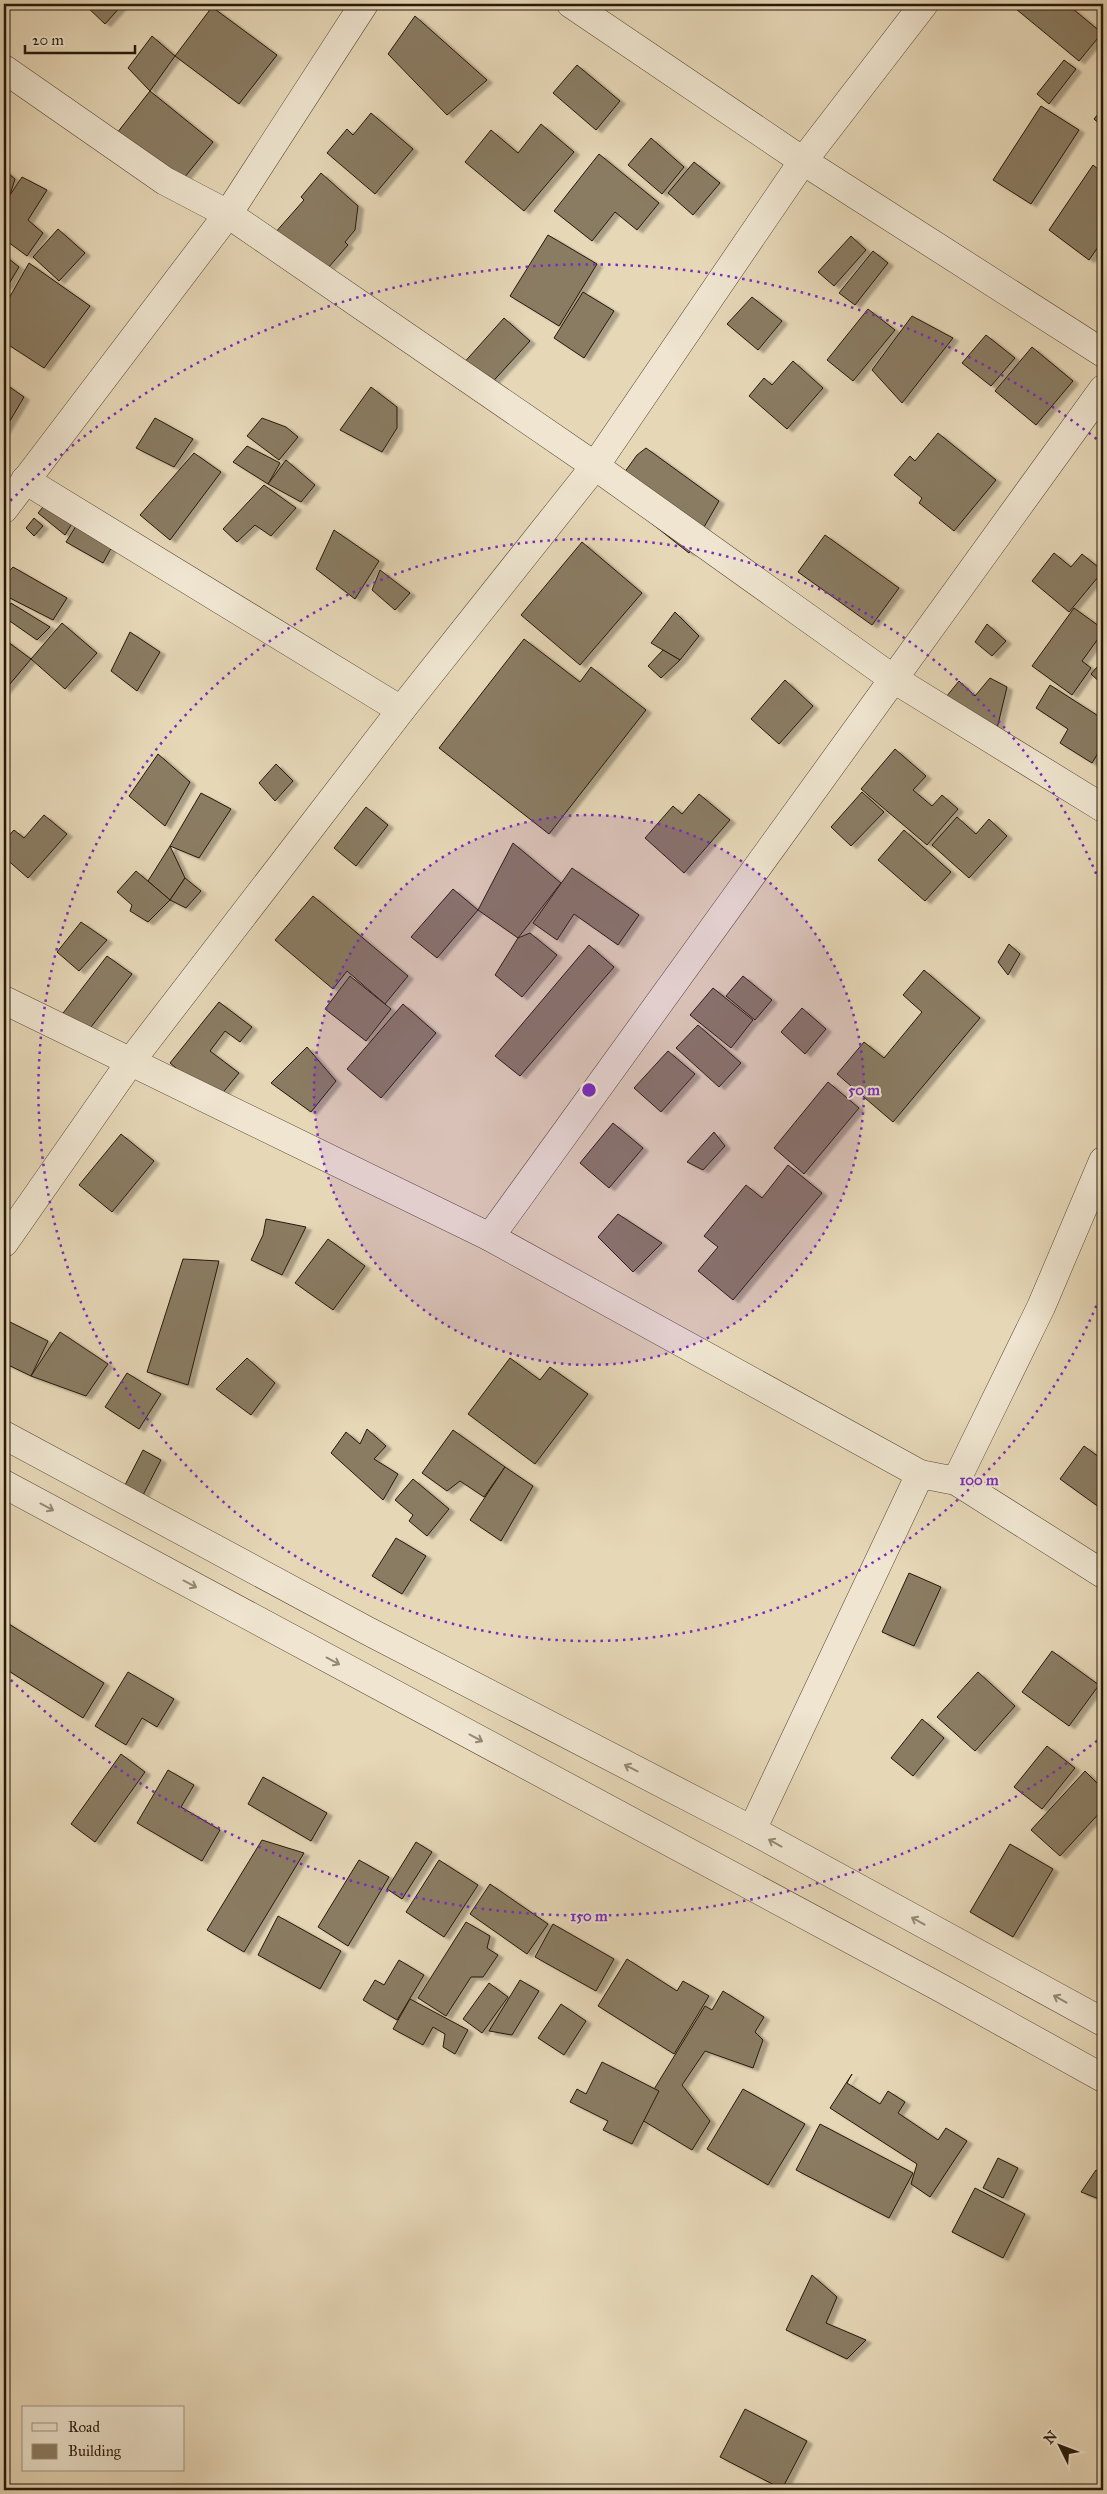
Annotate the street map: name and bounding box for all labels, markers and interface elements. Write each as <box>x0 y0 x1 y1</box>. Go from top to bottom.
scale bar <box>25 22 135 54</box>
text: 20 m <box>32 31 64 49</box>
centre of rings <box>580 1081 598 1099</box>
text: 50 m <box>848 1081 880 1099</box>
text: 100 m <box>959 1471 999 1489</box>
one-way arrow <box>39 1502 54 1512</box>
one-way arrow <box>182 1580 197 1589</box>
one-way arrow <box>325 1657 340 1666</box>
one-way arrow <box>468 1734 483 1743</box>
one-way arrow <box>624 1763 639 1773</box>
one-way arrow <box>769 1837 783 1847</box>
text: 150 m <box>570 1907 608 1925</box>
one-way arrow <box>911 1915 926 1925</box>
one-way arrow <box>1053 1994 1068 2004</box>
legend <box>22 2406 185 2472</box>
text: Road <box>68 2418 100 2436</box>
north arrow <box>1034 2422 1084 2472</box>
text: N <box>1040 2427 1061 2448</box>
text: Building <box>68 2442 122 2460</box>

